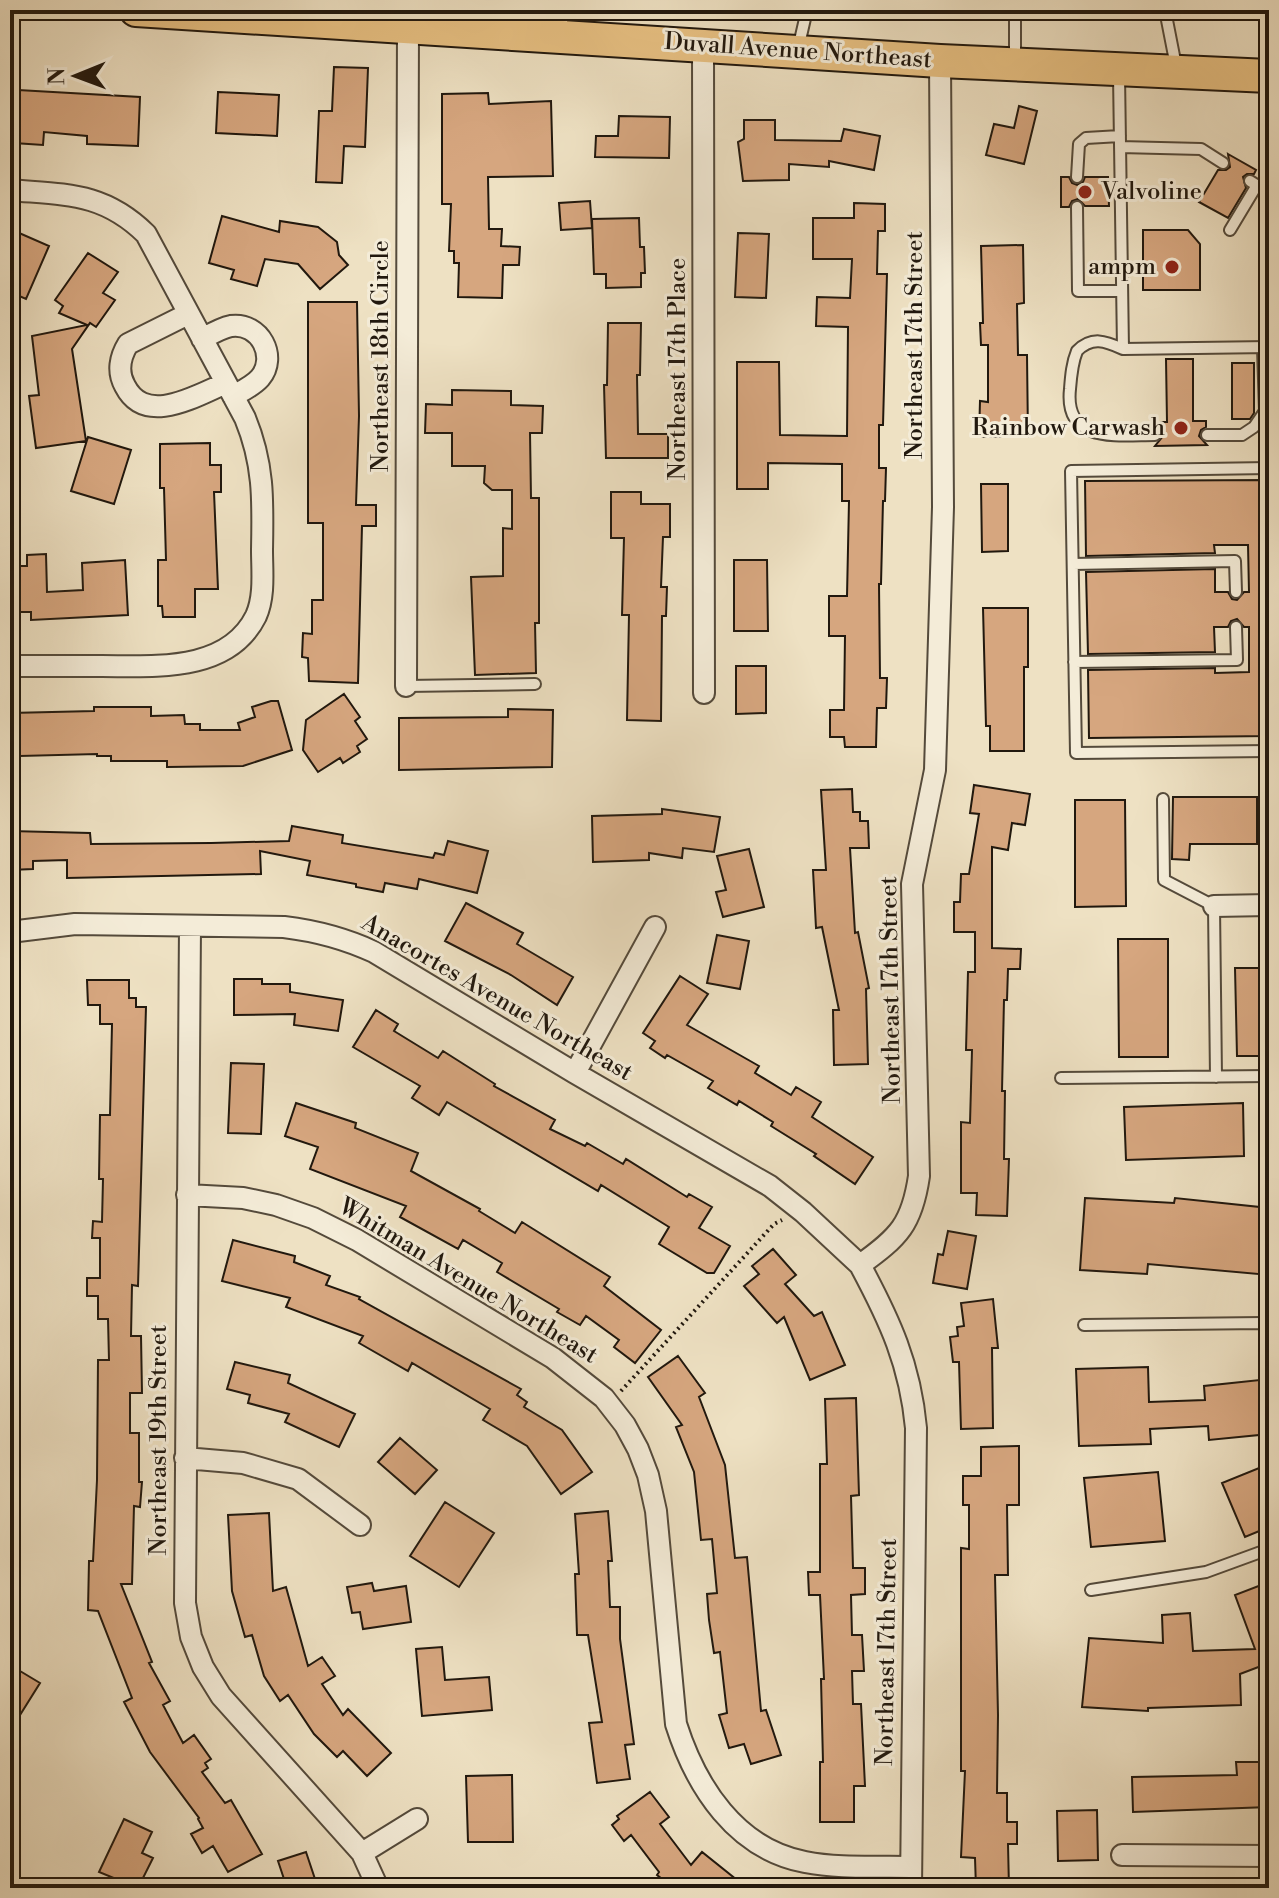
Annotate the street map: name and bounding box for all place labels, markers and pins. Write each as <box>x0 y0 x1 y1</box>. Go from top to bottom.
place label: Valvoline <box>1100 177 1202 207</box>
marker: Valvoline <box>1076 183 1094 201</box>
place label: ampm <box>1088 252 1156 282</box>
marker: ampm <box>1163 258 1181 276</box>
place label: Rainbow Carwash <box>972 413 1165 443</box>
marker: Rainbow Carwash <box>1172 419 1190 437</box>

